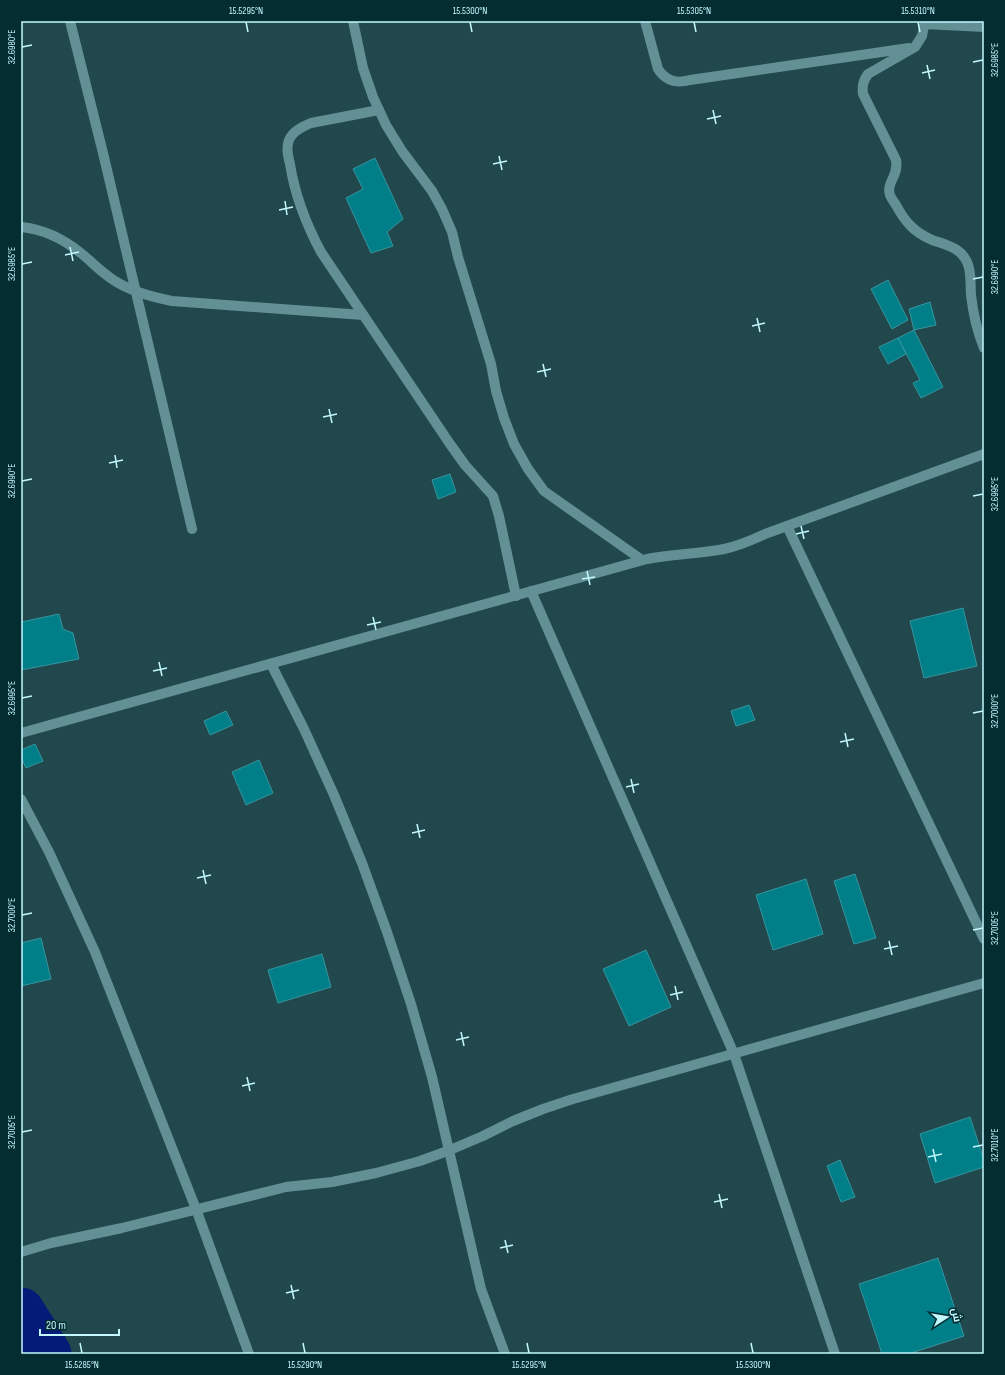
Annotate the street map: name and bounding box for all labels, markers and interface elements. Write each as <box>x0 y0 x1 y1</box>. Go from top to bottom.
text: 15.5295°N <box>229 5 263 17</box>
text: 15.5300°N <box>453 5 487 17</box>
text: 15.5305°N <box>677 5 711 17</box>
text: 15.5310°N <box>901 5 935 17</box>
text: 32.6980°E <box>6 30 18 64</box>
text: 32.6985°E <box>989 43 1001 77</box>
text: 32.6985°E <box>6 247 18 281</box>
text: 32.6990°E <box>989 260 1001 294</box>
text: 32.6990°E <box>6 464 18 498</box>
text: 32.6995°E <box>989 477 1001 511</box>
text: 32.6995°E <box>6 681 18 715</box>
text: 32.7000°E <box>989 694 1001 728</box>
text: 32.7000°E <box>6 898 18 932</box>
text: 32.7005°E <box>989 911 1001 945</box>
text: 32.7005°E <box>6 1115 18 1149</box>
text: 32.7010°E <box>989 1128 1001 1162</box>
north arrow <box>927 1297 967 1337</box>
text: ش <box>948 1307 964 1323</box>
scale bar <box>40 1311 119 1337</box>
text: 20 m <box>46 1318 66 1333</box>
text: 15.5285°N <box>65 1359 99 1371</box>
text: 15.5290°N <box>288 1359 322 1371</box>
text: 15.5295°N <box>512 1359 546 1371</box>
text: 15.5300°N <box>736 1359 770 1371</box>

